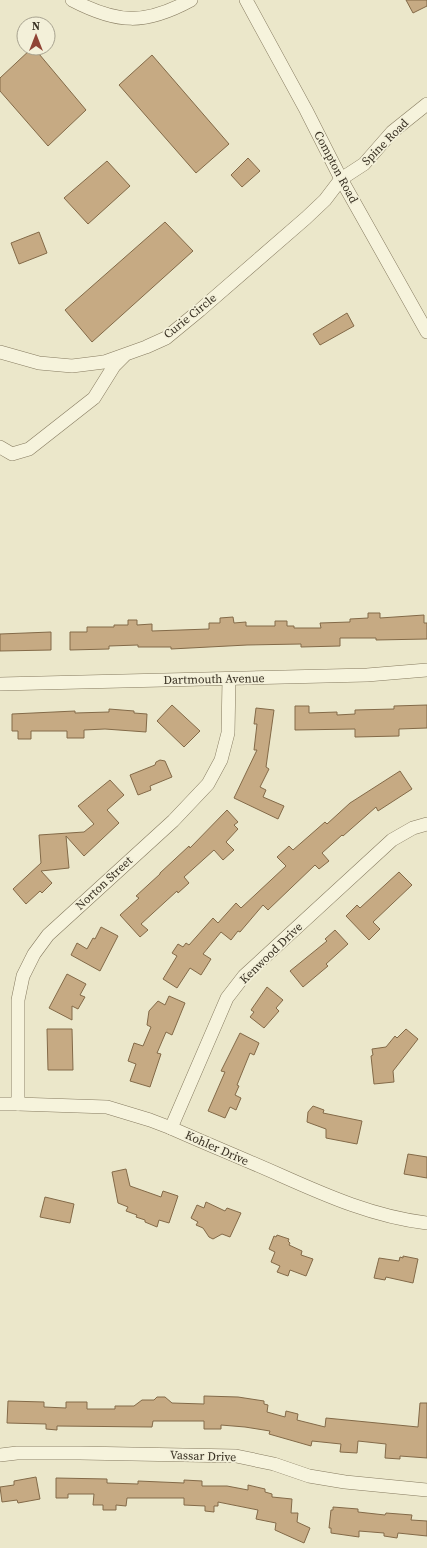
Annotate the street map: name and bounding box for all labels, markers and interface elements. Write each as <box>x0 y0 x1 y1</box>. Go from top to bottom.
north arrow <box>16 16 56 56</box>
text: N <box>32 19 40 34</box>
street label: Spine Road <box>358 115 412 169</box>
street label: Compton Road <box>310 128 362 206</box>
street label: Curie Circle <box>160 290 220 342</box>
street label: Dartmouth Avenue <box>163 670 265 688</box>
street label: Norton Street <box>72 852 136 913</box>
street label: Kenwood Drive <box>236 919 306 987</box>
street label: Kohler Drive <box>183 1127 251 1169</box>
street label: Vassar Drive <box>169 1447 237 1465</box>

